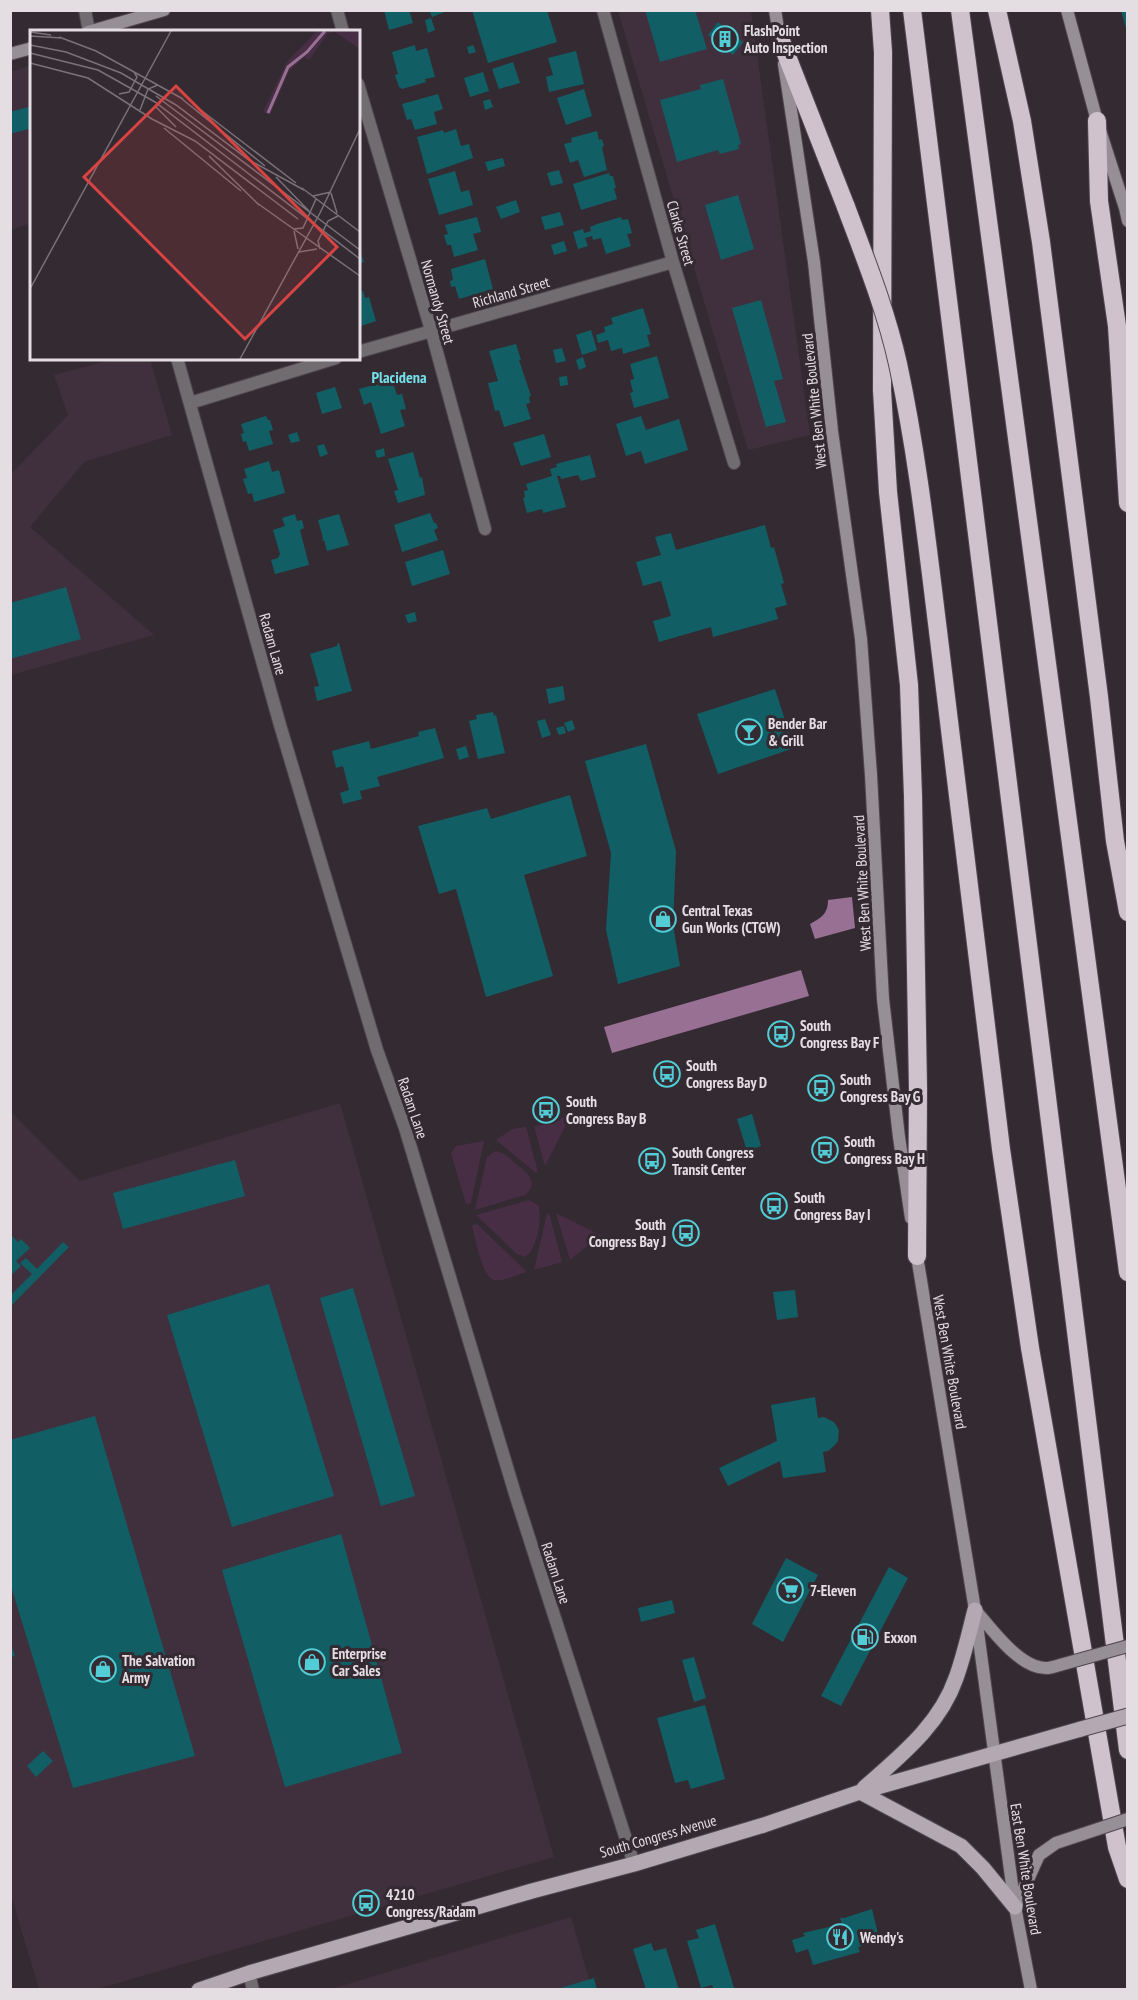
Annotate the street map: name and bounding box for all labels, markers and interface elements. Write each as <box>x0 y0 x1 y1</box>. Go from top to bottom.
place label: FlashPoint Auto Inspection <box>743 21 828 57</box>
building icon: FlashPoint Auto Inspection <box>710 24 740 54</box>
inset map <box>30 30 360 360</box>
street label: Clarke Street <box>663 198 699 268</box>
street label: Normandy Street <box>417 258 459 346</box>
street label: Richland Street <box>470 272 552 312</box>
street label: West Ben White Boulevard <box>797 332 831 470</box>
district label: Placidena <box>371 367 427 387</box>
street label: Radam Lane <box>255 611 291 677</box>
place label: Bender Bar & Grill <box>768 714 828 750</box>
bar icon: Bender Bar & Grill <box>734 717 764 747</box>
street label: West Ben White Boulevard <box>849 815 875 951</box>
place label: Central Texas Gun Works (CTGW) <box>682 901 781 937</box>
shop icon: Central Texas Gun Works (CTGW) <box>648 904 678 934</box>
place label: South Congress Bay F <box>800 1016 879 1052</box>
bus stop icon: South Congress Bay F <box>766 1019 796 1049</box>
place label: South Congress Bay D <box>686 1056 767 1092</box>
bus stop icon: South Congress Bay D <box>652 1059 682 1089</box>
place label: South Congress Bay G <box>840 1070 921 1106</box>
bus stop icon: South Congress Bay G <box>806 1073 836 1103</box>
street label: Radam Lane <box>394 1075 432 1141</box>
place label: South Congress Bay B <box>566 1092 646 1128</box>
bus stop icon: South Congress Bay B <box>531 1095 561 1125</box>
place label: South Congress Bay H <box>844 1132 925 1168</box>
bus stop icon: South Congress Bay H <box>810 1135 840 1165</box>
place label: South Congress Transit Center <box>672 1143 754 1179</box>
bus stop icon: South Congress Transit Center <box>637 1146 667 1176</box>
place label: South Congress Bay I <box>794 1188 871 1224</box>
bus stop icon: South Congress Bay I <box>759 1191 789 1221</box>
place label: South Congress Bay J <box>589 1215 666 1251</box>
bus stop icon: South Congress Bay J <box>671 1218 701 1248</box>
street label: West Ben White Boulevard <box>929 1293 971 1431</box>
street label: Radam Lane <box>537 1540 575 1606</box>
supermarket icon: 7-Eleven <box>775 1575 805 1605</box>
place label: 7-Eleven <box>810 1581 857 1600</box>
fuel station icon: Exxon <box>850 1622 880 1652</box>
place label: Exxon <box>884 1628 917 1647</box>
place label: Enterprise Car Sales <box>332 1644 387 1680</box>
shop icon: Enterprise Car Sales <box>297 1647 327 1677</box>
place label: The Salvation Army <box>121 1651 195 1687</box>
shop icon: The Salvation Army <box>88 1654 118 1684</box>
street label: East Ben White Boulevard <box>1006 1802 1046 1936</box>
street label: South Congress Avenue <box>597 1810 719 1862</box>
place label: 4210 Congress/Radam <box>386 1885 476 1921</box>
bus stop icon: 4210 Congress/Radam <box>351 1888 381 1918</box>
restaurant icon: Wendy's <box>825 1922 855 1952</box>
place label: Wendy's <box>859 1928 904 1947</box>

